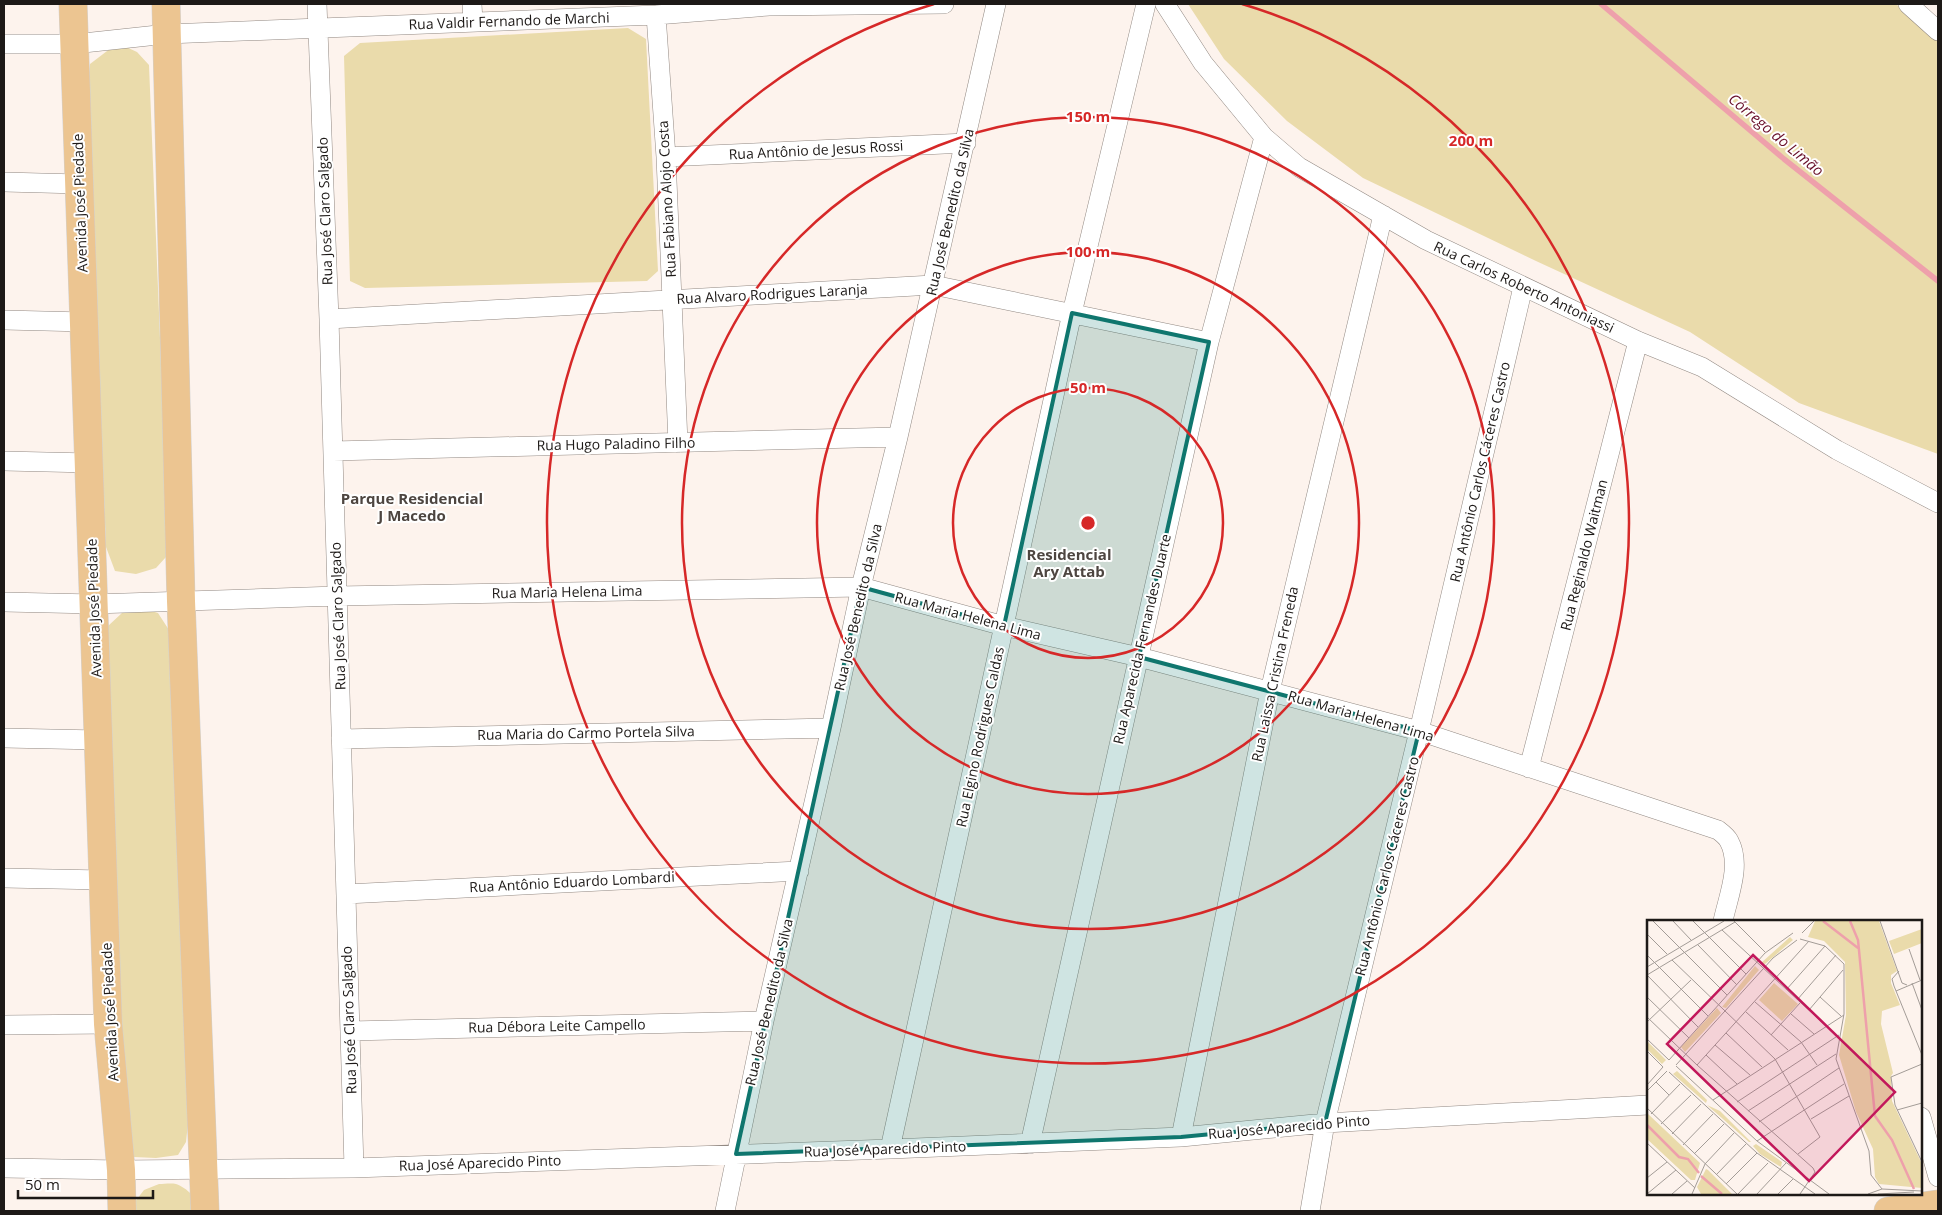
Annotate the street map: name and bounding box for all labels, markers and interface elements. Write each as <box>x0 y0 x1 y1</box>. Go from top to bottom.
street label: Rua Valdir Fernando de Marchi <box>408 7 610 34</box>
water label: Córrego do Limão <box>1725 88 1829 180</box>
text: 150 m <box>1066 106 1110 126</box>
street label: Rua Fabiano Alojo Costa <box>653 120 680 278</box>
street label: Rua José Benedito da Silva <box>921 126 978 297</box>
text: 200 m <box>1449 130 1493 150</box>
street label: Avenida José Piedade <box>68 133 91 273</box>
street label: Rua Antônio de Jesus Rossi <box>728 135 904 164</box>
street label: Rua José Claro Salgado <box>312 137 337 285</box>
street label: Rua Carlos Roberto Antoniassi <box>1431 236 1618 337</box>
text: 100 m <box>1066 241 1110 261</box>
street label: Rua Alvaro Rodrigues Laranja <box>676 279 868 308</box>
street label: Rua Antônio Carlos Cáceres Castro <box>1445 360 1514 584</box>
text: 50 m <box>1070 377 1106 397</box>
street label: Rua Hugo Paladino Filho <box>536 433 696 454</box>
street label: Rua Reginaldo Waitman <box>1556 477 1612 633</box>
district label: Parque Residencial J Macedo <box>341 488 483 525</box>
centre of rings <box>1079 514 1097 532</box>
street label: Rua José Benedito da Silva <box>829 521 886 692</box>
street label: Rua Aparecida Fernandes Duarte <box>1108 532 1175 746</box>
street label: Avenida José Piedade <box>82 538 105 678</box>
street label: Rua José Claro Salgado <box>325 542 350 690</box>
district label: Residencial Ary Attab <box>1027 544 1111 581</box>
street label: Rua Maria Helena Lima <box>491 581 643 602</box>
street label: Rua Laissa Cristina Freneda <box>1247 584 1302 763</box>
street label: Rua Maria Helena Lima <box>893 587 1043 644</box>
street label: Rua Elgino Rodrigues Caldas <box>951 645 1008 829</box>
street label: Rua Maria Helena Lima <box>1286 686 1436 745</box>
street label: Rua Maria do Carmo Portela Silva <box>477 721 695 744</box>
street label: Rua Antônio Carlos Cáceres Castro <box>1350 754 1423 978</box>
street label: Rua Antônio Eduardo Lombardi <box>469 867 675 896</box>
street label: Rua José Benedito da Silva <box>740 916 797 1087</box>
inset map <box>1647 920 1922 1195</box>
street label: Avenida José Piedade <box>96 942 123 1082</box>
street label: Rua José Claro Salgado <box>336 946 361 1094</box>
street label: Rua Débora Leite Campello <box>468 1014 646 1037</box>
street label: Rua José Aparecido Pinto <box>1207 1110 1371 1143</box>
street label: Rua José Aparecido Pinto <box>803 1136 967 1161</box>
street label: Rua José Aparecido Pinto <box>398 1150 562 1175</box>
scale bar <box>18 1168 152 1200</box>
text: 50 m <box>25 1174 60 1194</box>

